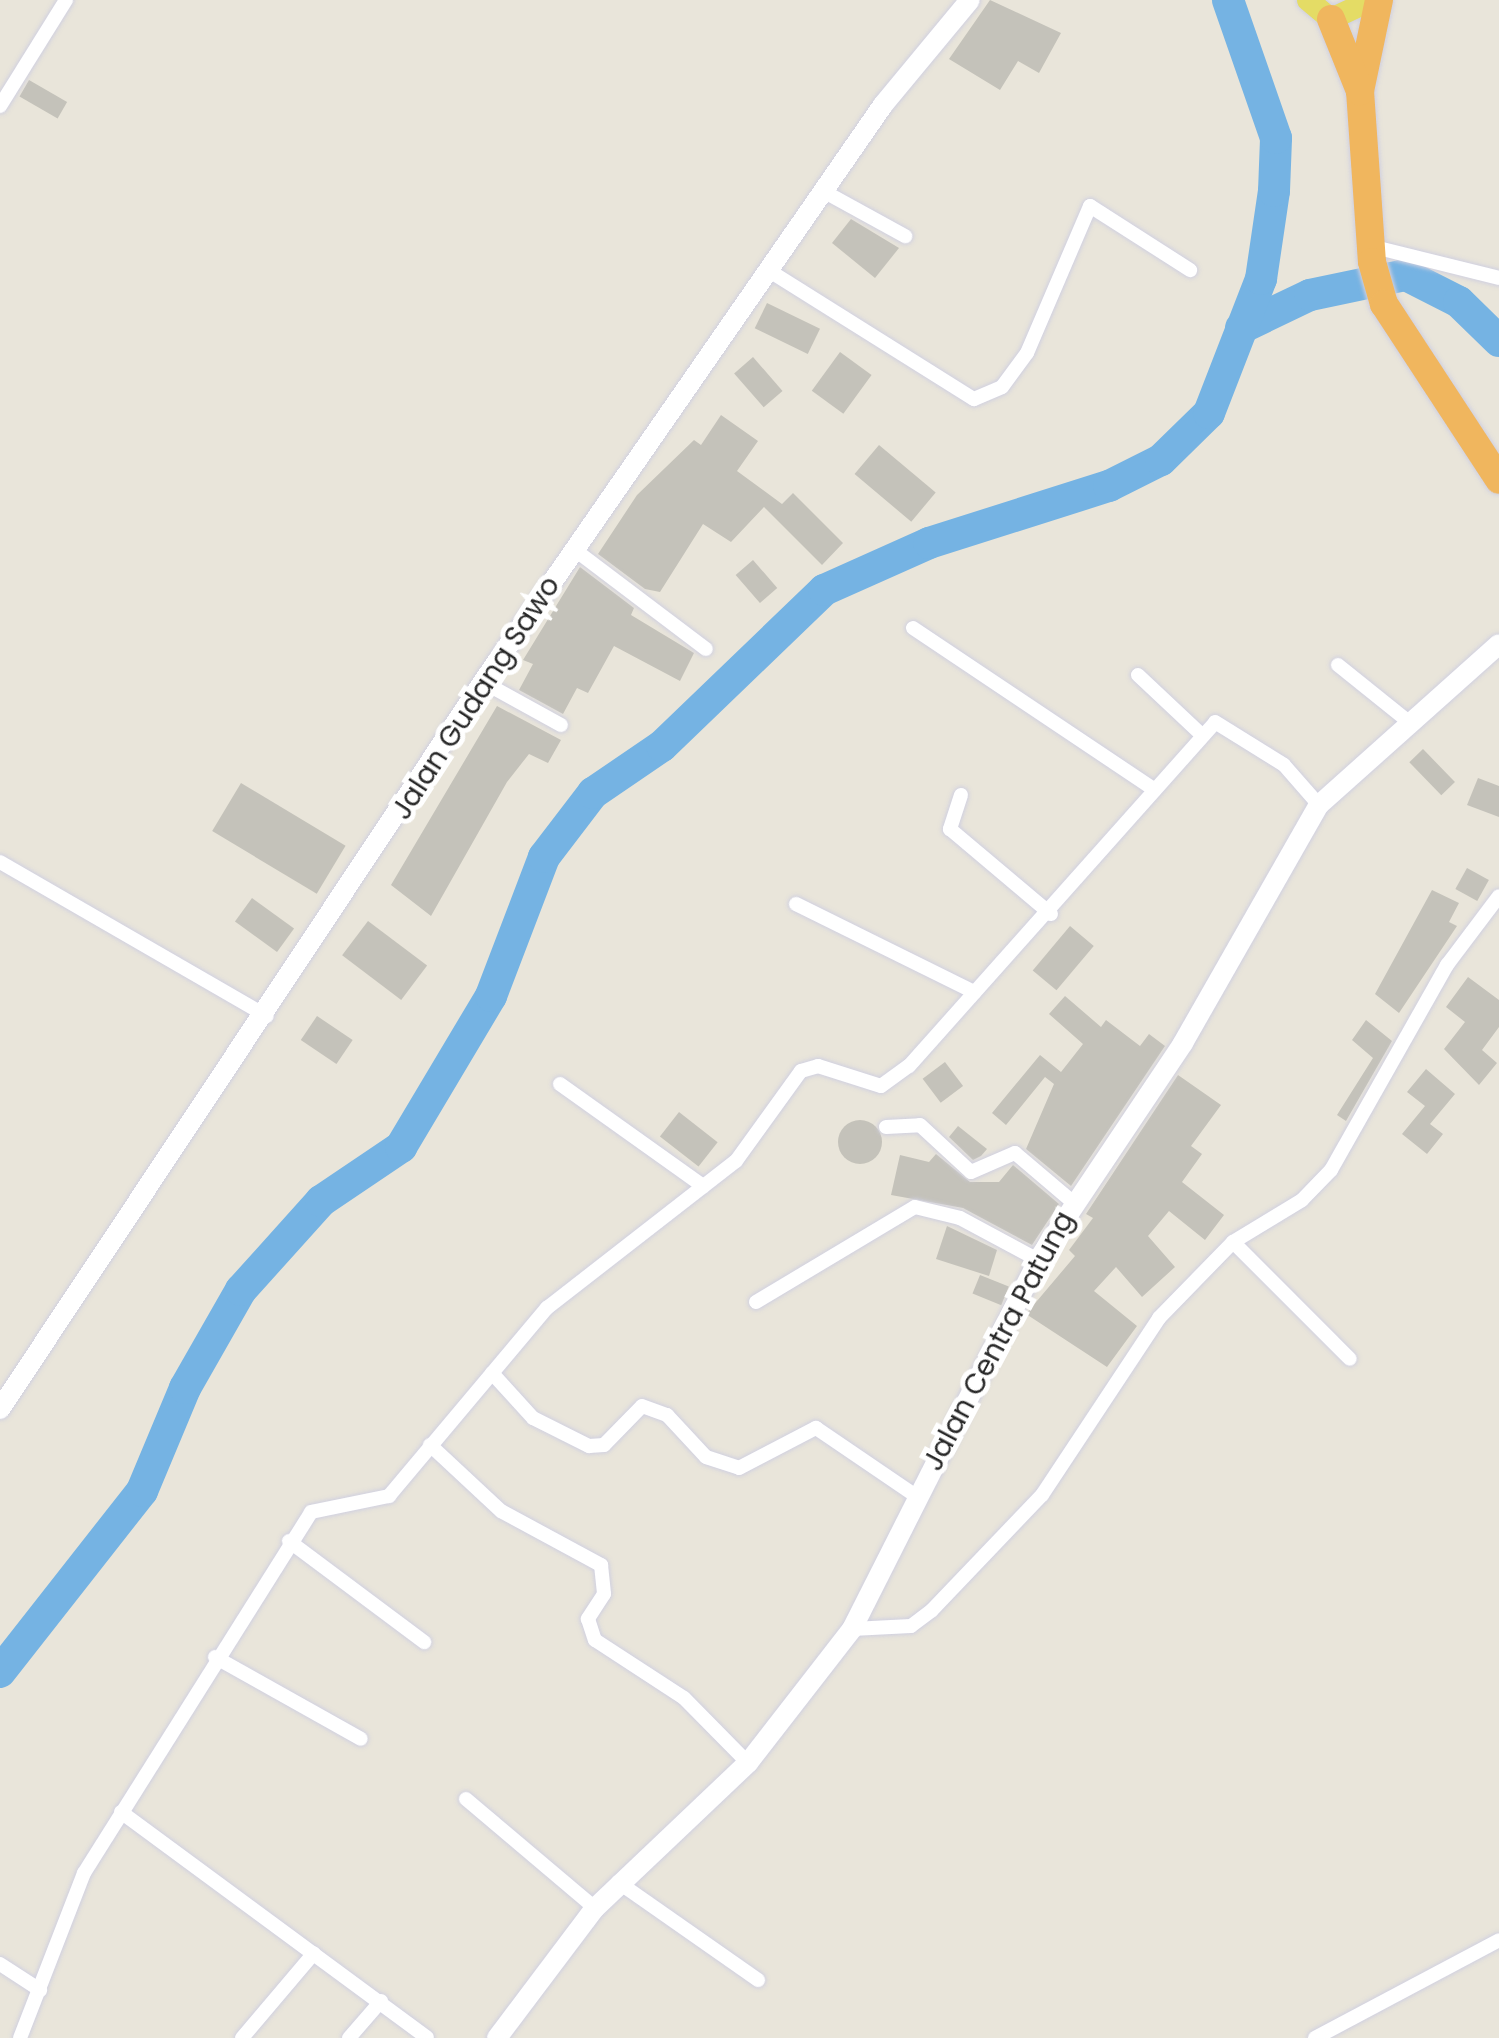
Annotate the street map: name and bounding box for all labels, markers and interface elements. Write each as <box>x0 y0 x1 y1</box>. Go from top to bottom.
street label: Jalan Gudang Sawo <box>385 570 567 826</box>
street label: Jalan Centra Patung <box>916 1206 1082 1476</box>

